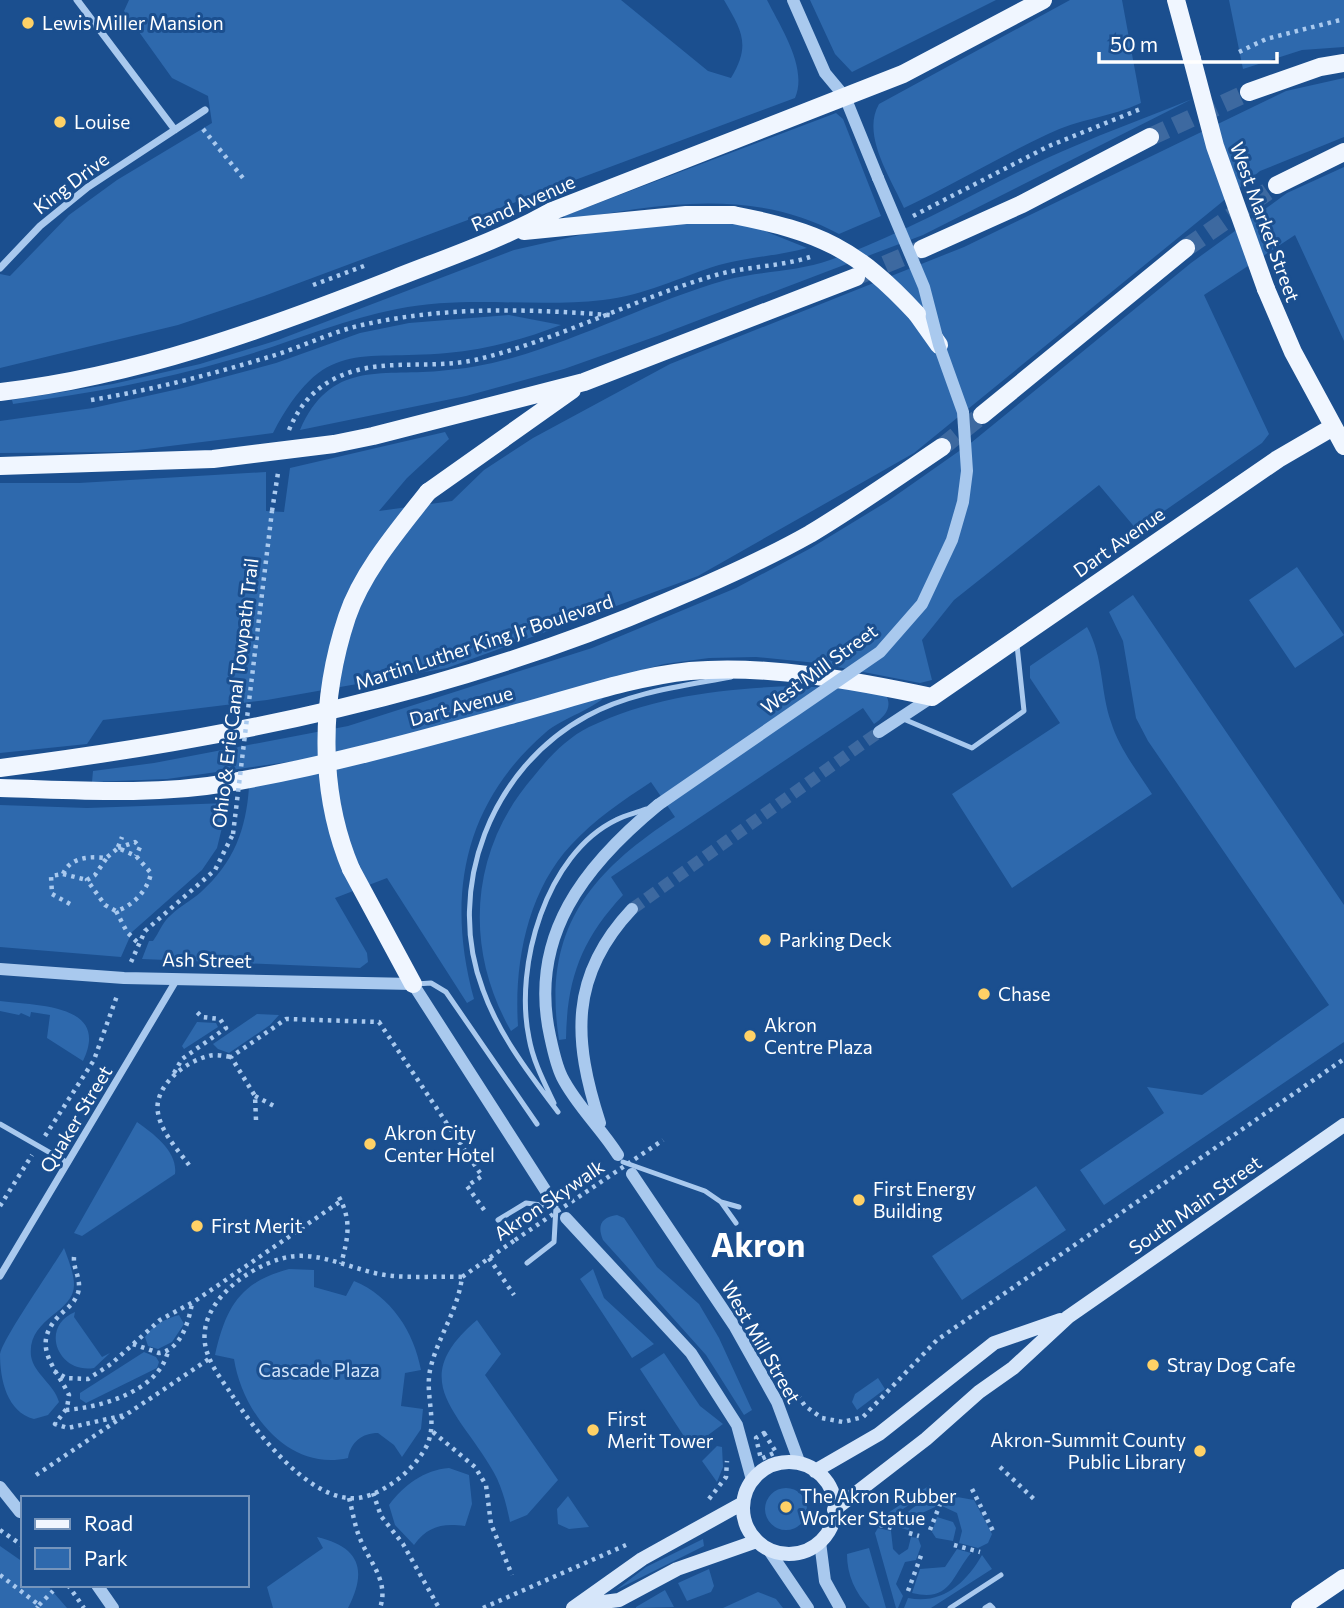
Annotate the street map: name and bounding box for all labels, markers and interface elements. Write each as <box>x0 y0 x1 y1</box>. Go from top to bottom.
place label: Lewis Miller Mansion <box>42 11 224 34</box>
marker: Lewis Miller Mansion <box>20 15 36 31</box>
scale bar <box>1099 21 1278 65</box>
text: 50 m <box>1110 31 1158 56</box>
place label: Louise <box>74 110 130 133</box>
marker: Louise <box>52 114 68 130</box>
street label: West Market Street <box>1226 139 1305 305</box>
street label: King Drive <box>28 147 113 218</box>
street label: Rand Avenue <box>467 169 578 236</box>
street label: Dart Avenue <box>1069 502 1169 581</box>
street label: Ohio & Erie Canal Towpath Trail <box>207 557 262 829</box>
street label: Martin Luther King Jr Boulevard <box>352 589 616 694</box>
street label: West Mill Street <box>756 619 882 719</box>
street label: Dart Avenue <box>407 681 515 730</box>
place label: Parking Deck <box>779 928 892 951</box>
marker: Parking Deck <box>757 932 773 948</box>
street label: Ash Street <box>162 947 252 972</box>
place label: Chase <box>998 982 1051 1005</box>
marker: Chase <box>976 986 992 1002</box>
place label: Akron Centre Plaza <box>764 1013 873 1058</box>
marker: Akron Centre Plaza <box>742 1028 758 1044</box>
street label: Quaker Street <box>35 1061 117 1176</box>
place label: Akron City Center Hotel <box>384 1121 495 1166</box>
marker: Akron City Center Hotel <box>362 1136 378 1152</box>
street label: South Main Street <box>1124 1150 1266 1259</box>
street label: Akron Skywalk <box>489 1154 608 1245</box>
place label: First Energy Building <box>873 1177 976 1222</box>
marker: First Energy Building <box>851 1192 867 1208</box>
place label: First Merit <box>211 1214 303 1237</box>
marker: First Merit <box>189 1218 205 1234</box>
district label: Akron <box>711 1223 805 1264</box>
street label: West Mill Street <box>717 1276 806 1408</box>
place label: Stray Dog Cafe <box>1167 1353 1296 1376</box>
marker: Stray Dog Cafe <box>1145 1357 1161 1373</box>
park label: Cascade Plaza <box>258 1358 380 1381</box>
place label: First Merit Tower <box>607 1407 714 1452</box>
marker: First Merit Tower <box>585 1422 601 1438</box>
place label: Akron-Summit County Public Library <box>990 1428 1186 1473</box>
marker: Akron-Summit County Public Library <box>1192 1443 1208 1459</box>
place label: The Akron Rubber Worker Statue <box>800 1484 957 1529</box>
legend <box>21 1496 248 1587</box>
marker: The Akron Rubber Worker Statue <box>778 1499 794 1515</box>
text: Road <box>84 1510 133 1535</box>
text: Park <box>84 1545 128 1570</box>

